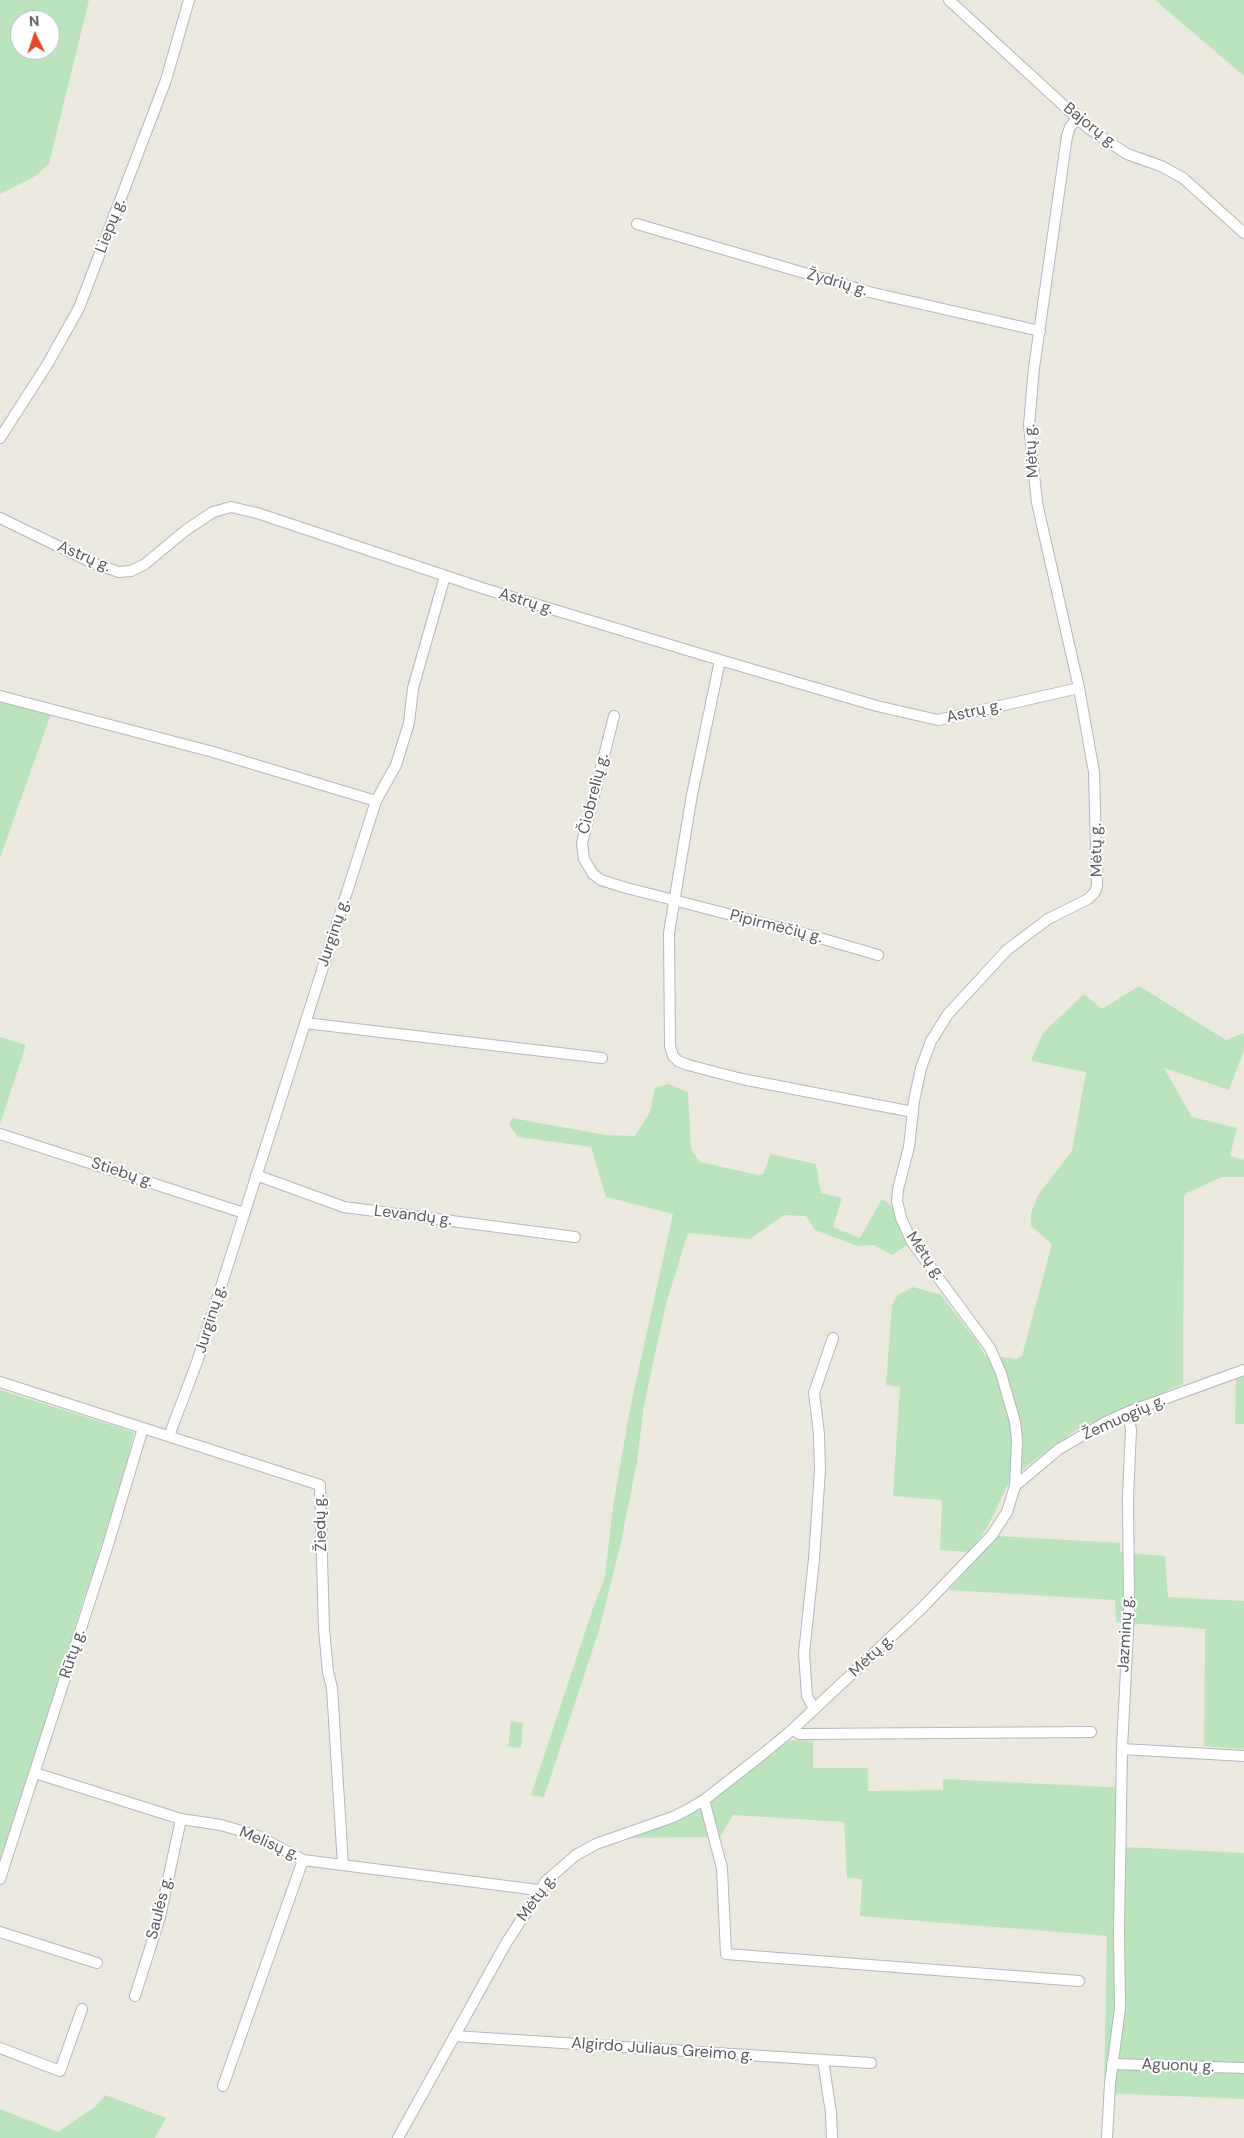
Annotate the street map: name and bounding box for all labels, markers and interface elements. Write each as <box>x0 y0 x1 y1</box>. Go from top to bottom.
north arrow <box>10 10 60 60</box>
text: N <box>28 12 40 30</box>
street label: Bajorų g. <box>1059 99 1121 153</box>
street label: Liepų g. <box>92 196 130 256</box>
street label: Žydrių g. <box>805 265 869 301</box>
street label: Mėtų g. <box>1021 423 1043 479</box>
street label: Astrų g. <box>54 537 114 577</box>
street label: Astrų g. <box>496 585 556 619</box>
street label: Astrų g. <box>945 696 1003 728</box>
street label: Čiobrelių g. <box>575 752 613 836</box>
street label: Mėtų g. <box>1087 823 1107 877</box>
street label: Jurginų g. <box>314 897 354 969</box>
street label: Pipirmėčių g. <box>728 906 824 948</box>
street label: Stiebų g. <box>89 1154 155 1192</box>
street label: Levandų g. <box>373 1202 453 1230</box>
street label: Mėtų g. <box>902 1228 948 1284</box>
street label: Jurginų g. <box>192 1283 230 1355</box>
street label: Žemuogių g. <box>1080 1391 1168 1445</box>
street label: Žiedų g. <box>310 1494 332 1552</box>
street label: Jazminų g. <box>1114 1595 1138 1673</box>
street label: Rūtų g. <box>56 1627 90 1681</box>
street label: Mėtų g. <box>846 1631 898 1681</box>
street label: Melisų g. <box>236 1823 302 1865</box>
street label: Mėtų g. <box>513 1870 561 1926</box>
street label: Saulės g. <box>143 1875 177 1941</box>
street label: Algirdo Juliaus Greimo g. <box>571 2034 753 2066</box>
street label: Aguonų g. <box>1141 2055 1215 2077</box>

